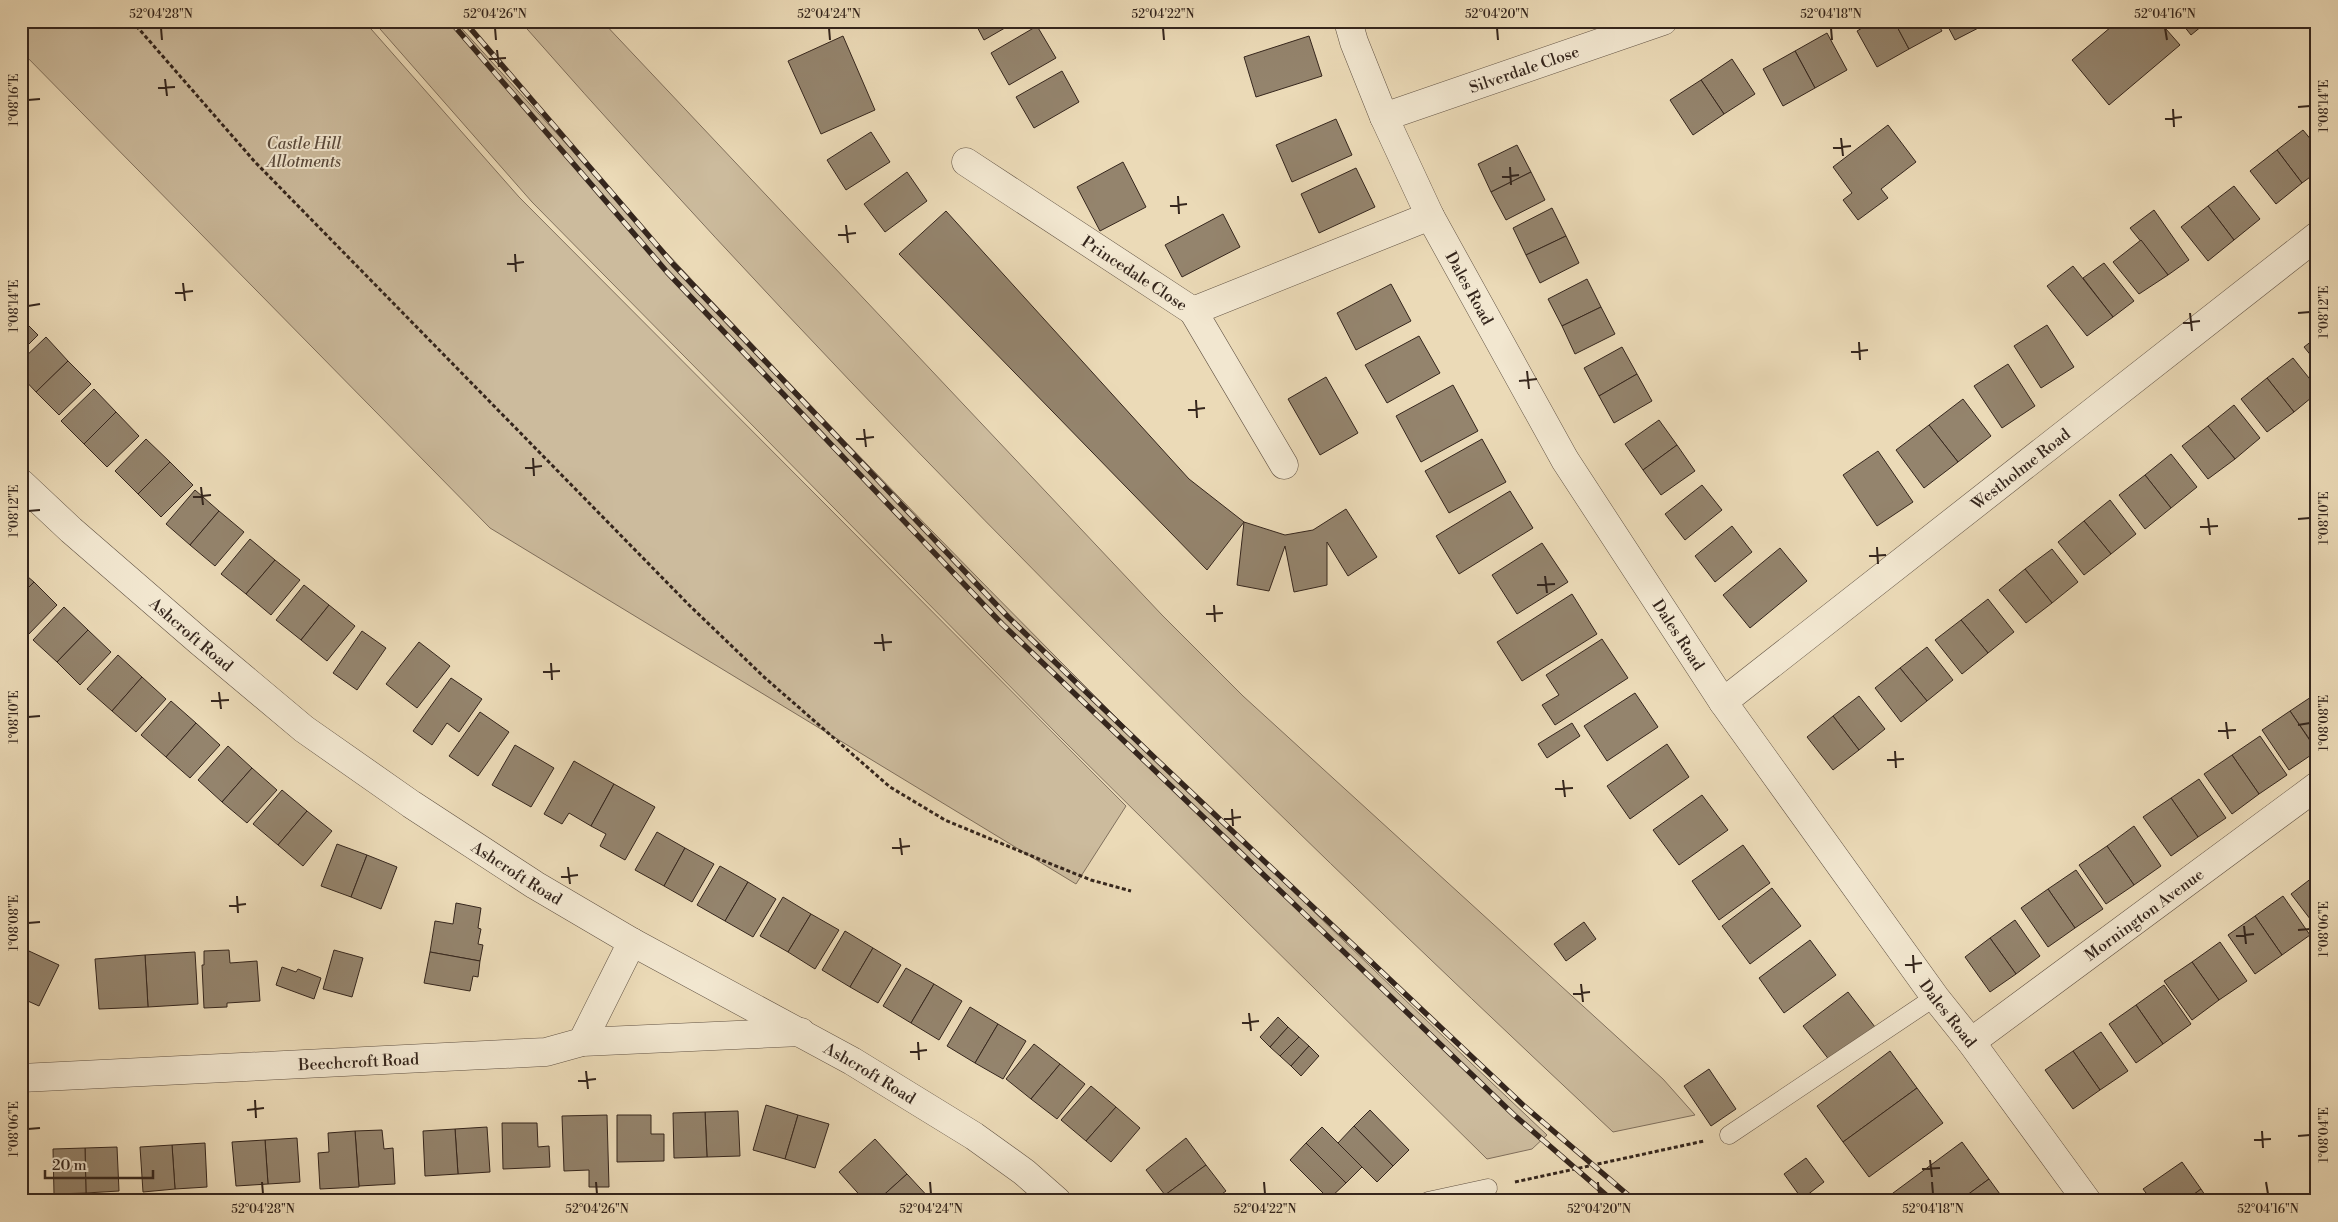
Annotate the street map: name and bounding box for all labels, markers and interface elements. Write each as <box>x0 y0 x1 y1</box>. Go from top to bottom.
text: 52°04'28"N <box>129 7 193 22</box>
text: 52°04'26"N <box>463 7 527 22</box>
text: 52°04'24"N <box>797 7 861 22</box>
text: 52°04'22"N <box>1132 7 1195 22</box>
text: 52°04'20"N <box>1465 7 1529 22</box>
text: 52°04'18"N <box>1800 7 1862 22</box>
text: 52°04'16"N <box>2134 7 2196 22</box>
street label: Silverdale Close <box>1467 42 1582 98</box>
text: 1°08'16"E <box>7 74 22 126</box>
text: 1°08'14"E <box>2317 80 2332 132</box>
park label: Castle Hill Allotments <box>265 134 342 172</box>
street label: Princedale Close <box>1078 232 1191 316</box>
street label: Dales Road <box>1441 248 1497 329</box>
text: 1°08'14"E <box>7 280 22 332</box>
text: 1°08'12"E <box>2317 286 2332 338</box>
street label: Westholme Road <box>1967 424 2075 515</box>
text: 1°08'12"E <box>7 485 22 537</box>
text: 1°08'10"E <box>2317 491 2332 545</box>
street label: Ashcroft Road <box>144 593 237 676</box>
street label: Dales Road <box>1648 596 1709 674</box>
text: 1°08'10"E <box>7 690 22 744</box>
text: 1°08'08"E <box>2317 695 2332 751</box>
street label: Ashcroft Road <box>467 837 565 910</box>
street label: Mornington Avenue <box>2081 864 2208 966</box>
text: 1°08'08"E <box>7 895 22 951</box>
text: 1°08'06"E <box>2317 901 2332 957</box>
street label: Dales Road <box>1915 976 1980 1052</box>
street label: Ashcroft Road <box>819 1038 919 1109</box>
street label: Beechcroft Road <box>297 1049 420 1075</box>
text: 1°08'06"E <box>7 1101 22 1157</box>
text: 1°08'04"E <box>2317 1107 2332 1163</box>
scale bar <box>45 1147 152 1179</box>
text: 20 m <box>52 1156 87 1175</box>
text: 52°04'28"N <box>231 1202 295 1217</box>
text: 52°04'26"N <box>565 1202 629 1217</box>
text: 52°04'24"N <box>899 1202 963 1217</box>
text: 52°04'22"N <box>1234 1202 1297 1217</box>
text: 52°04'20"N <box>1567 1202 1631 1217</box>
text: 52°04'18"N <box>1902 1202 1964 1217</box>
text: 52°04'16"N <box>2237 1202 2299 1217</box>

